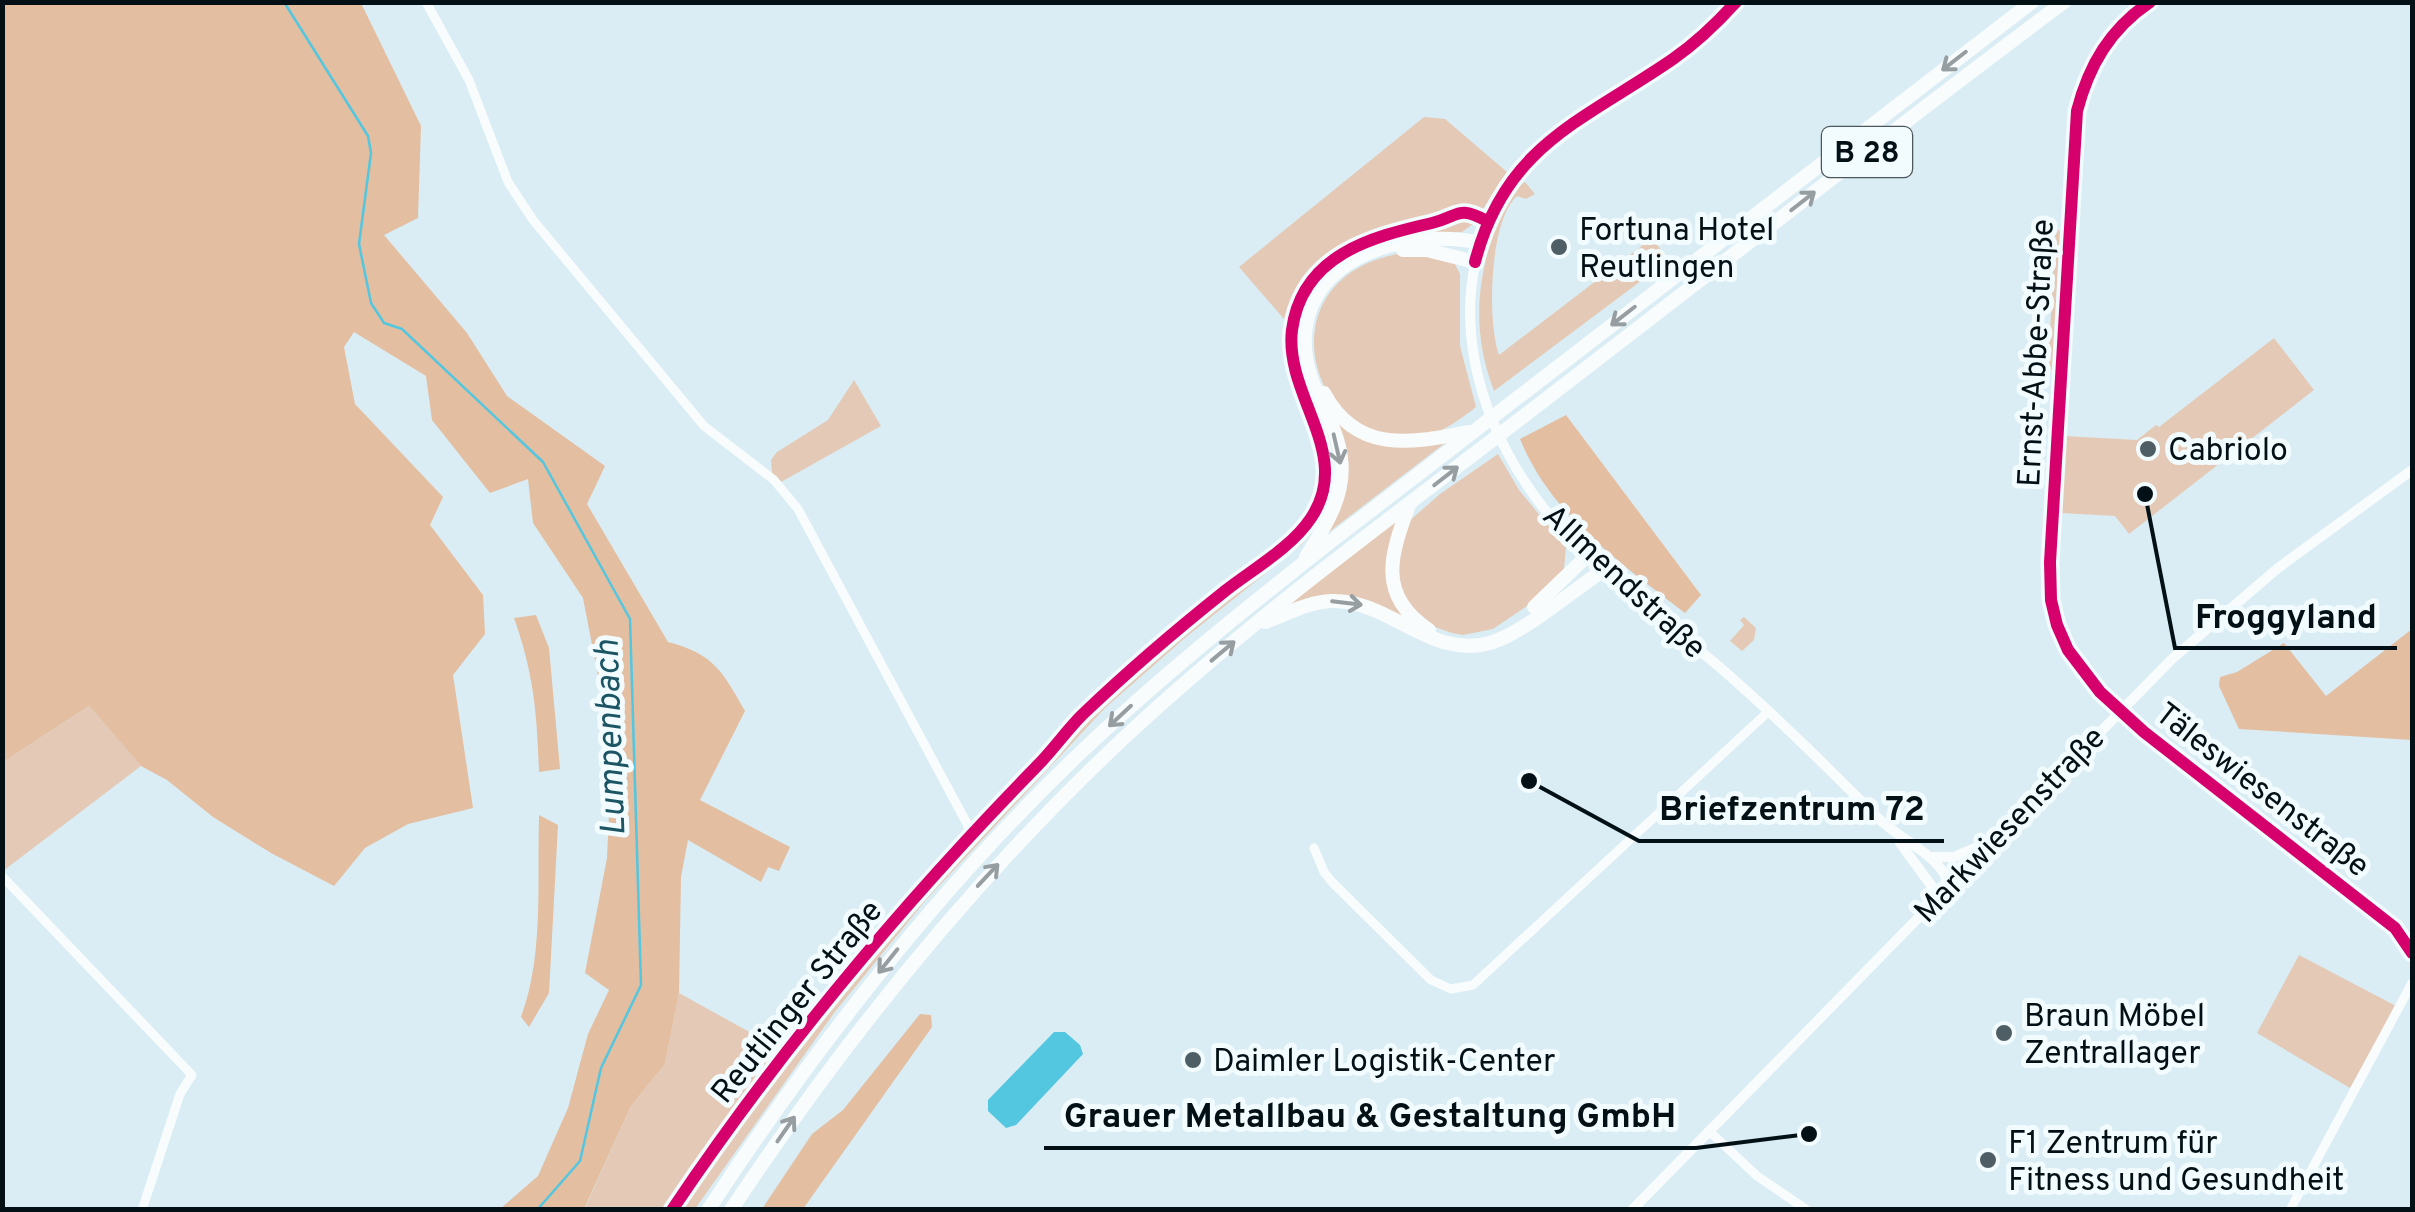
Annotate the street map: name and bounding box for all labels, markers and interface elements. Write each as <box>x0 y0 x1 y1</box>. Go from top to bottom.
one-way arrow <box>1942 50 1968 72</box>
road number: B 28 <box>1822 127 1912 177</box>
one-way arrow <box>1790 191 1816 213</box>
place label: Fortuna Hotel Reutlingen <box>1579 212 1775 289</box>
street label: Ernst-Abbe-Straße <box>2011 218 2065 488</box>
marker: Fortuna Hotel Reutlingen <box>1548 236 1570 258</box>
one-way arrow <box>1610 305 1637 326</box>
one-way arrow <box>1329 432 1347 464</box>
place label: Cabriolo <box>2168 432 2288 472</box>
marker: Cabriolo <box>2137 438 2159 460</box>
one-way arrow <box>1432 466 1459 487</box>
street label: Allmendstraße <box>1533 497 1713 669</box>
callout: Froggyland <box>2175 583 2397 648</box>
one-way arrow <box>1330 595 1363 613</box>
text: Froggyland <box>2195 597 2377 641</box>
water label: Lumpenbach <box>587 639 637 837</box>
one-way arrow <box>1210 640 1236 662</box>
street label: Täleswiesenstraße <box>2146 695 2376 887</box>
one-way arrow <box>1108 704 1133 727</box>
street label: Markwiesenstraße <box>1907 719 2115 933</box>
callout: Briefzentrum 72 <box>1639 776 1944 841</box>
text: Briefzentrum 72 <box>1659 789 1925 833</box>
one-way arrow <box>976 863 999 888</box>
street label: Reutlinger Straße <box>704 893 893 1113</box>
one-way arrow <box>878 948 900 974</box>
place label: Braun Möbel Zentrallager <box>2024 998 2205 1075</box>
marker: Braun Möbel Zentrallager <box>1993 1022 2015 1044</box>
place label: Daimler Logistik-Center <box>1213 1043 1556 1083</box>
marker: Daimler Logistik-Center <box>1182 1049 1204 1071</box>
callout: Grauer Metallbau & Gestaltung GmbH <box>1044 1083 1696 1148</box>
text: Grauer Metallbau & Gestaltung GmbH <box>1064 1096 1676 1140</box>
one-way arrow <box>775 1116 796 1143</box>
place label: F1 Zentrum für Fitness und Gesundheit <box>2008 1125 2344 1202</box>
marker: F1 Zentrum für Fitness und Gesundheit <box>1977 1149 1999 1171</box>

